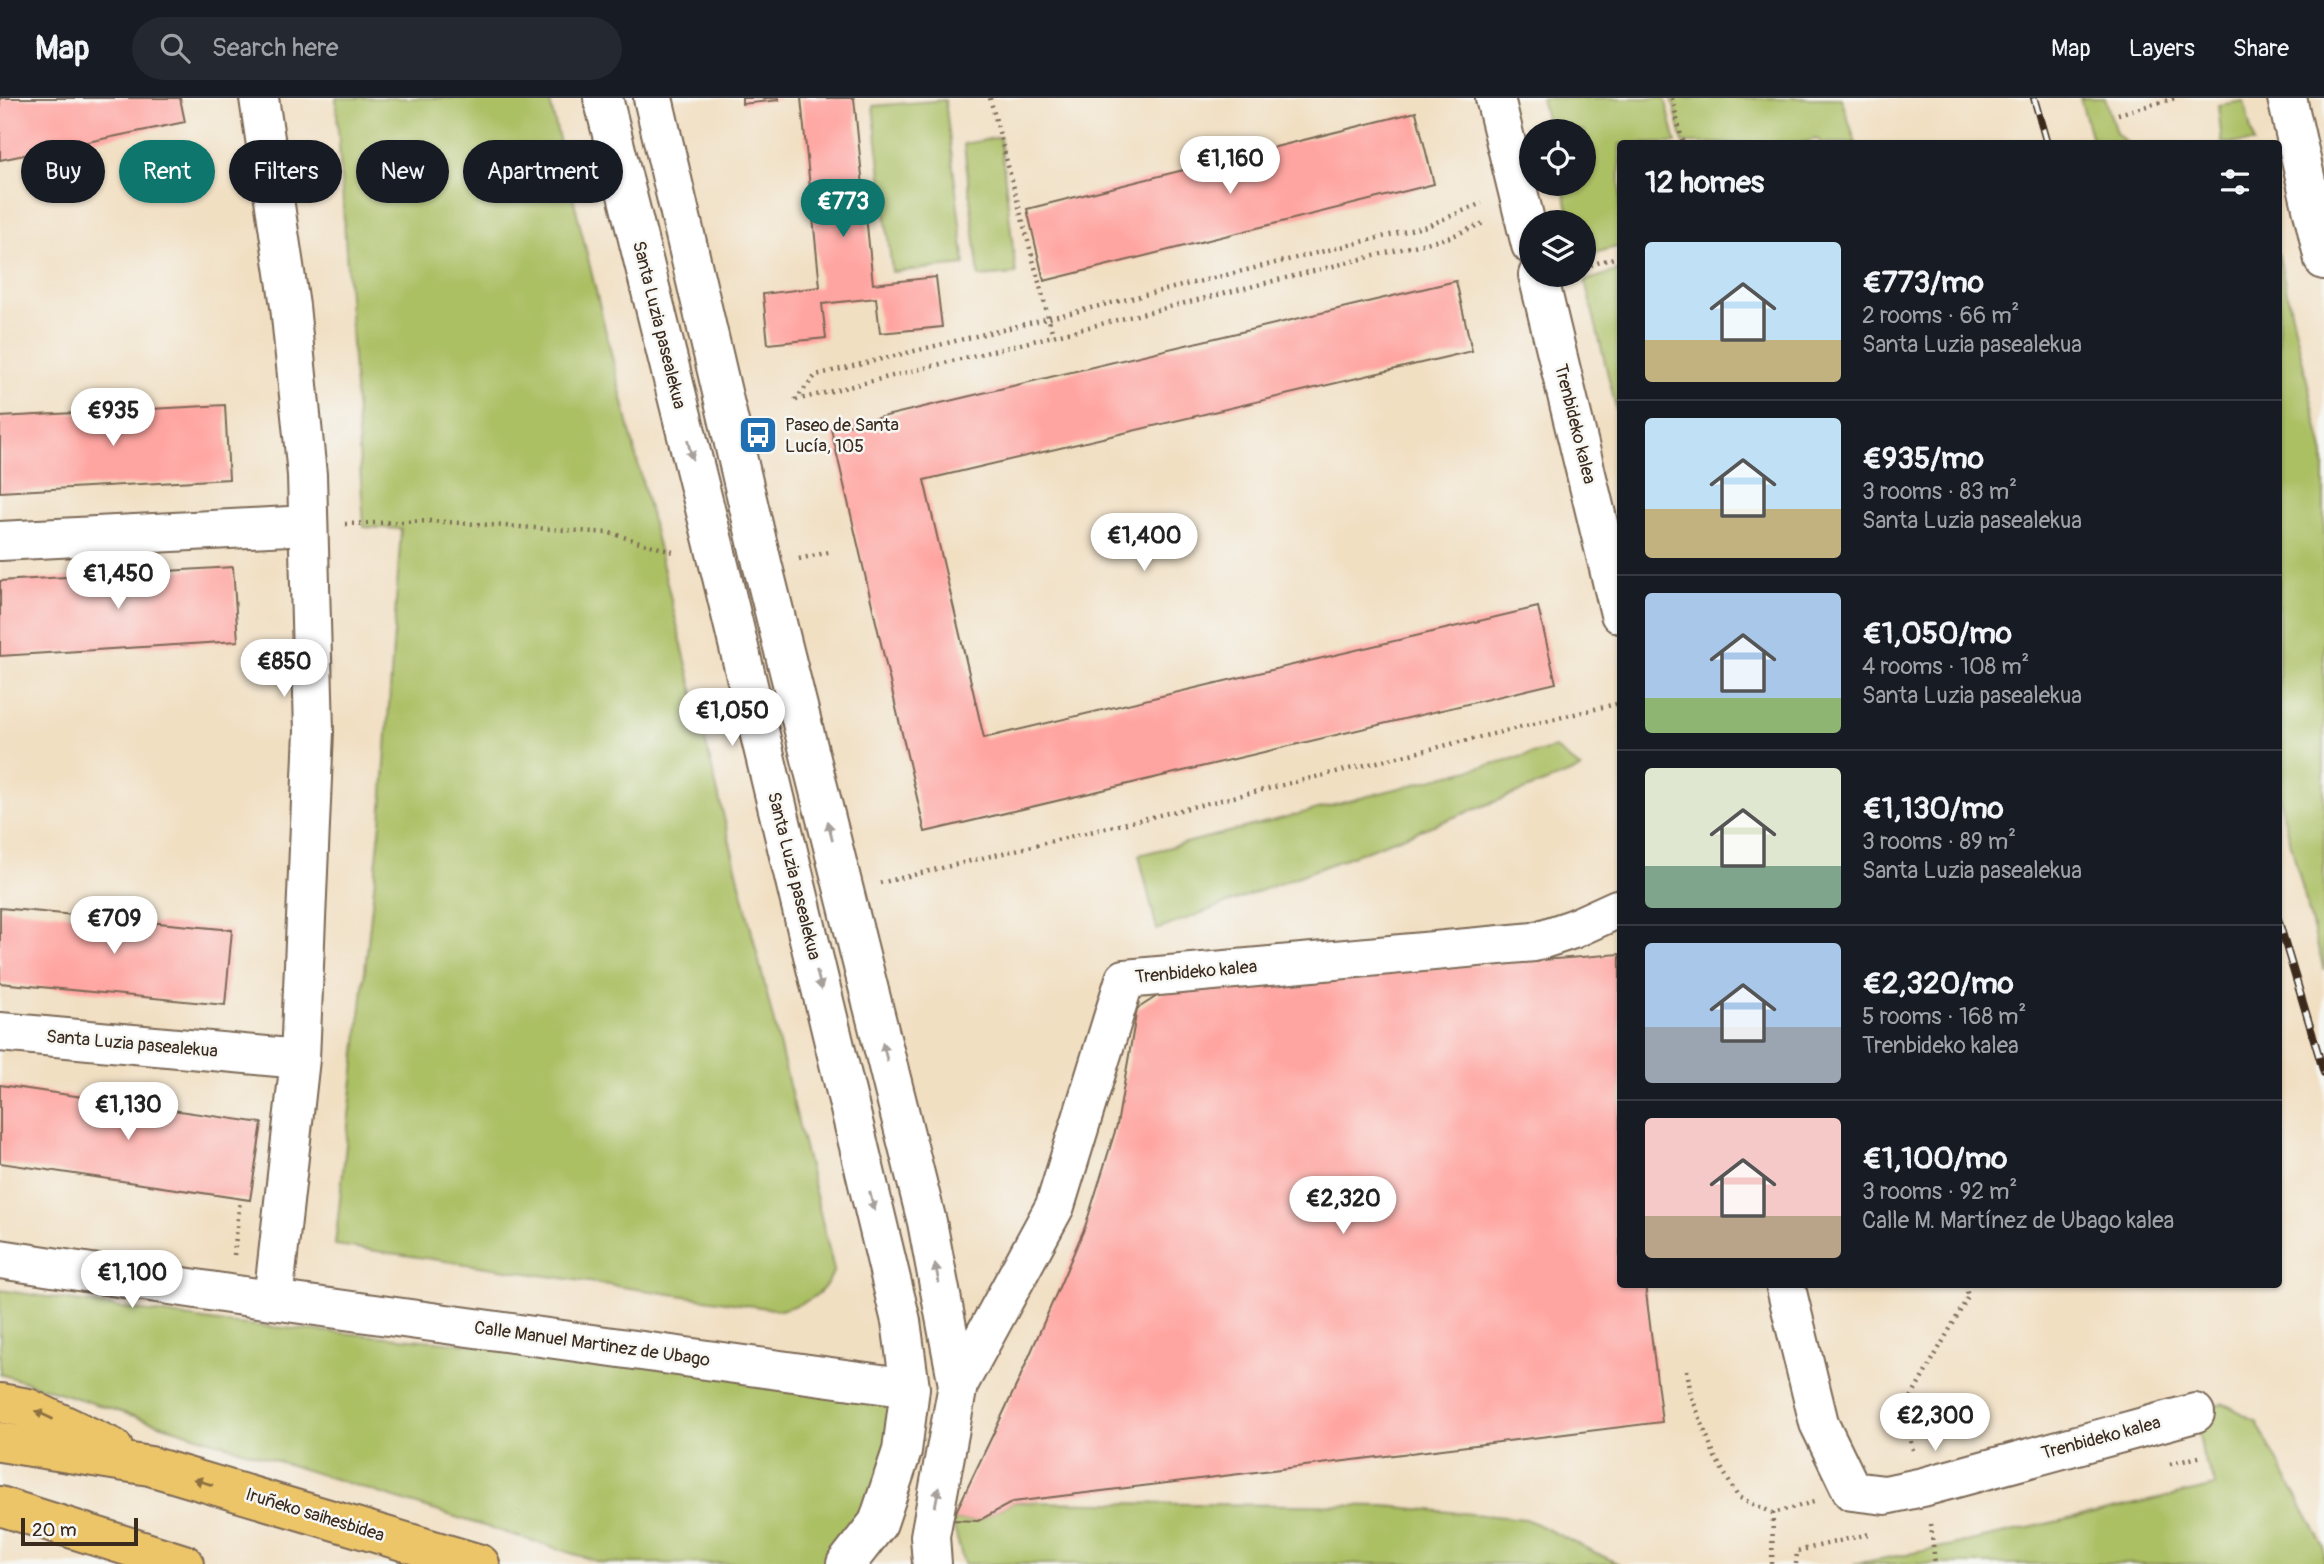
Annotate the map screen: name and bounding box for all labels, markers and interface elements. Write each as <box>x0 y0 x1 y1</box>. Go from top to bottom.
search box <box>132 17 622 80</box>
text: Map <box>35 28 90 69</box>
icon: search <box>156 29 194 67</box>
text: Search here <box>212 32 339 64</box>
text: Map <box>2051 34 2091 63</box>
text: Layers <box>2129 34 2195 63</box>
text: Share <box>2233 34 2289 63</box>
map controls <box>1519 119 1596 287</box>
button: locate <box>1519 119 1596 196</box>
pin: €1,160 <box>1173 136 1287 196</box>
chip: Buy <box>21 140 105 203</box>
chip: Rent <box>119 140 215 203</box>
chip: Filters <box>229 140 342 203</box>
chip: New <box>356 140 449 203</box>
chip: Apartment <box>463 140 623 203</box>
text: €1,160 <box>1196 144 1264 173</box>
icon: filters <box>2216 163 2254 201</box>
text: 12 homes <box>1645 164 1764 201</box>
pin: €773 <box>802 180 884 239</box>
text: €773 <box>817 187 869 216</box>
button: layers <box>1519 210 1596 287</box>
street label: Santa Luzia pasealekua <box>627 239 691 411</box>
text: €773/mo <box>1862 264 1984 301</box>
icon: home <box>1701 270 1785 354</box>
text: 2 rooms · 66 m² <box>1862 301 2019 330</box>
text: Santa Luzia pasealekua <box>1862 330 2082 359</box>
street label: Trenbideko kalea <box>1549 362 1601 486</box>
pin: €935 <box>72 388 154 448</box>
text: €935 <box>87 396 139 425</box>
bus stop icon: Paseo de Santa Lucía, 105 <box>737 414 779 456</box>
place label: Paseo de Santa Lucía, 105 <box>785 414 899 458</box>
one-way arrow <box>685 439 696 461</box>
text: €935/mo <box>1862 440 1984 477</box>
icon: home <box>1701 446 1785 530</box>
text: 3 rooms · 83 m² <box>1862 477 2017 506</box>
text: Santa Luzia pasealekua <box>1862 506 2082 535</box>
pin: €1,400 <box>1087 514 1201 573</box>
text: €1,400 <box>1107 521 1181 550</box>
pin: €1,450 <box>61 552 175 611</box>
text: €1,450 <box>82 559 154 588</box>
text: €1,050/mo <box>1862 615 2012 652</box>
icon: home <box>1701 621 1785 705</box>
pin: €850 <box>243 640 325 699</box>
text: €850 <box>257 647 311 676</box>
text: 4 rooms · 108 m² <box>1862 652 2029 681</box>
text: Santa Luzia pasealekua <box>1862 681 2082 710</box>
pin: €1,050 <box>675 688 789 748</box>
text: €1,050 <box>695 696 769 725</box>
street label: Santa Luzia pasealekua <box>762 790 826 962</box>
text: €1,130/mo <box>1862 790 2004 827</box>
icon: home <box>1701 796 1785 880</box>
one-way arrow <box>824 820 835 842</box>
text: 3 rooms · 89 m² <box>1862 827 2016 856</box>
text: Santa Luzia pasealekua <box>1862 856 2082 885</box>
pin: €709 <box>73 896 155 956</box>
text: €709 <box>87 904 141 933</box>
street label: Trenbideko kalea <box>1134 955 1258 989</box>
text: €2,320/mo <box>1862 965 2014 1002</box>
one-way arrow <box>814 969 825 991</box>
icon: home <box>1701 971 1785 1055</box>
text: 5 rooms · 168 m² <box>1862 1002 2026 1031</box>
street label: Santa Luzia pasealekua <box>45 1025 219 1063</box>
text: Trenbideko kalea <box>1862 1031 2019 1060</box>
one-way arrow <box>879 1041 890 1063</box>
pin: €1,130 <box>71 1082 185 1142</box>
text: €1,130 <box>94 1090 162 1119</box>
text: €1,100/mo <box>1862 1140 2007 1177</box>
icon: home <box>1701 1146 1785 1230</box>
pin: €2,320 <box>1286 1176 1400 1236</box>
text: 3 rooms · 92 m² <box>1862 1177 2017 1206</box>
text: €2,320 <box>1305 1184 1381 1213</box>
one-way arrow <box>867 1190 878 1212</box>
text: Calle M. Martínez de Ubago kalea <box>1862 1206 2174 1235</box>
pin: €1,100 <box>75 1250 189 1310</box>
text: €1,100 <box>97 1258 167 1287</box>
one-way arrow <box>931 1262 942 1284</box>
street label: Calle Manuel Martinez de Ubago <box>473 1316 712 1372</box>
pin: €2,300 <box>1878 1394 1992 1453</box>
text: €2,300 <box>1896 1401 1974 1430</box>
one-way arrow <box>34 1410 54 1421</box>
street label: Trenbideko kalea <box>2039 1411 2163 1465</box>
one-way arrow <box>192 1476 213 1486</box>
street label: Iruñeko saihesbidea <box>243 1483 387 1547</box>
one-way arrow <box>932 1486 943 1508</box>
scale bar <box>21 1515 138 1547</box>
text: 20 m <box>32 1518 77 1542</box>

